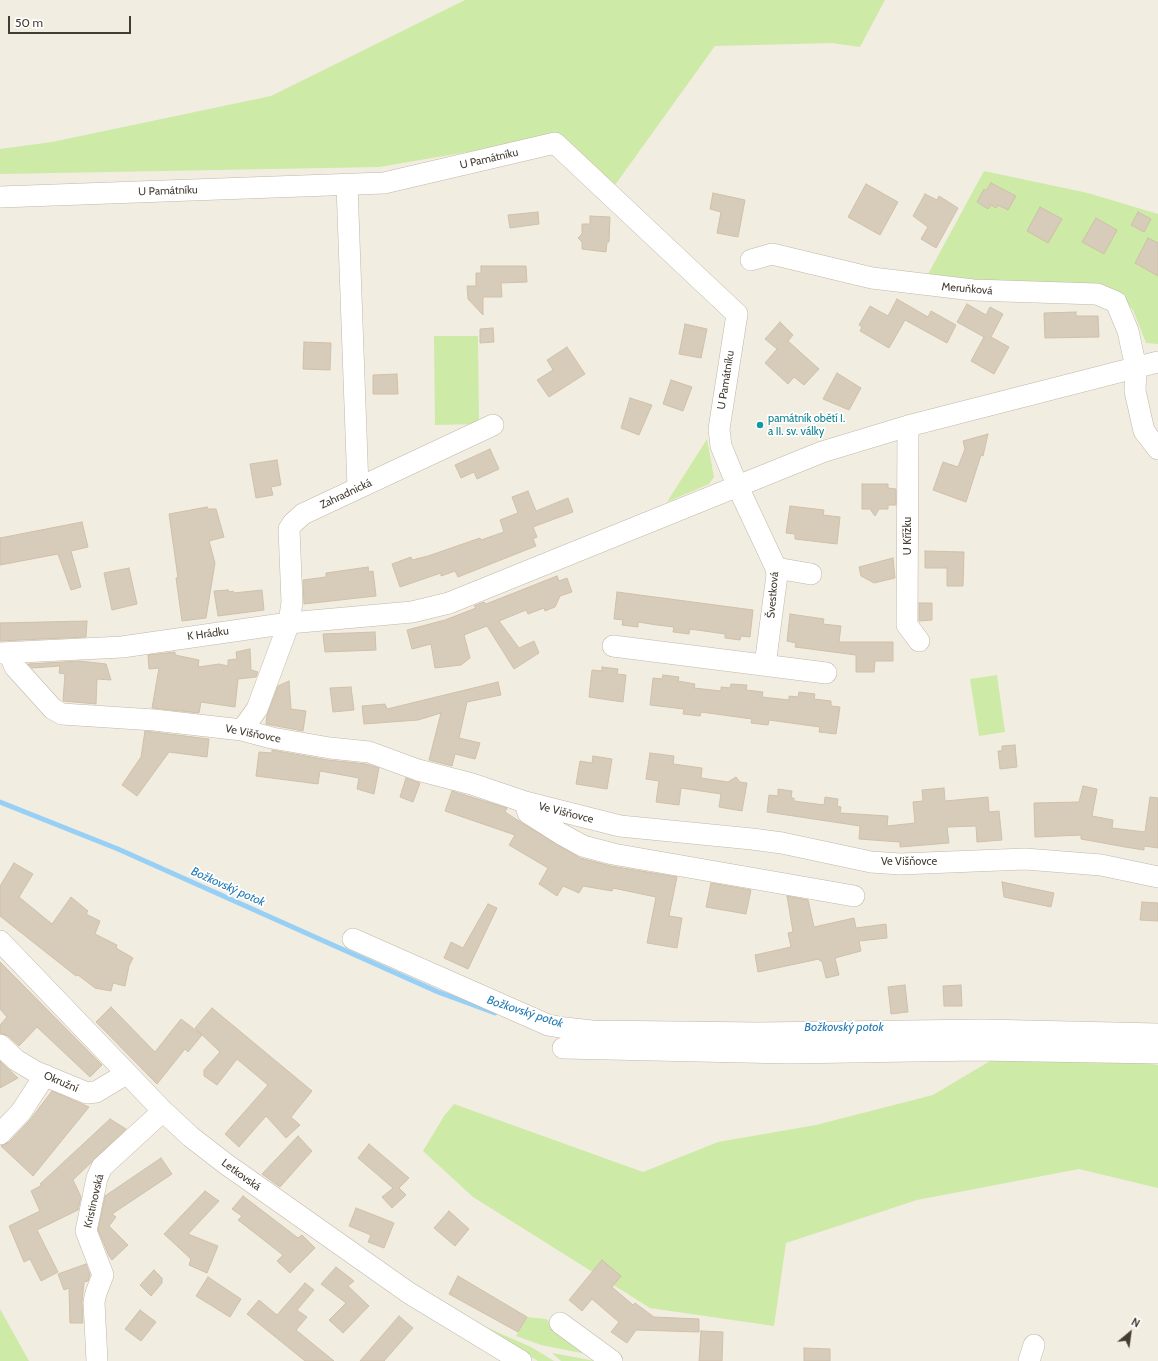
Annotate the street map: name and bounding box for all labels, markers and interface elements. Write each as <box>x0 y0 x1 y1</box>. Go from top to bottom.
scale bar <box>10 8 133 34</box>
text: 50 m <box>15 15 43 30</box>
street label: U Památníku <box>459 146 519 172</box>
street label: U Památníku <box>138 183 198 199</box>
street label: Meruňková <box>941 280 993 298</box>
street label: U Památníku <box>715 350 737 410</box>
place label: památník obětí I. a II. sv. války <box>768 412 845 438</box>
marker: památník obětí I. a II. sv. války <box>755 420 765 430</box>
street label: Zahradnická <box>318 476 374 512</box>
street label: U Křížku <box>901 517 915 555</box>
street label: Švestková <box>764 571 782 619</box>
street label: K Hrádku <box>186 625 230 643</box>
street label: Ve Višňovce <box>224 722 282 746</box>
street label: Ve Višňovce <box>537 800 595 826</box>
street label: Ve Višňovce <box>881 855 937 869</box>
water label: Božkovský potok <box>189 864 267 910</box>
water label: Božkovský potok <box>485 993 565 1031</box>
water label: Božkovský potok <box>804 1020 884 1034</box>
street label: Okružní <box>42 1069 80 1095</box>
street label: Letkovská <box>219 1156 263 1194</box>
street label: Kristinovská <box>81 1173 107 1229</box>
north arrow <box>1110 1313 1150 1353</box>
text: N <box>1129 1314 1143 1331</box>

